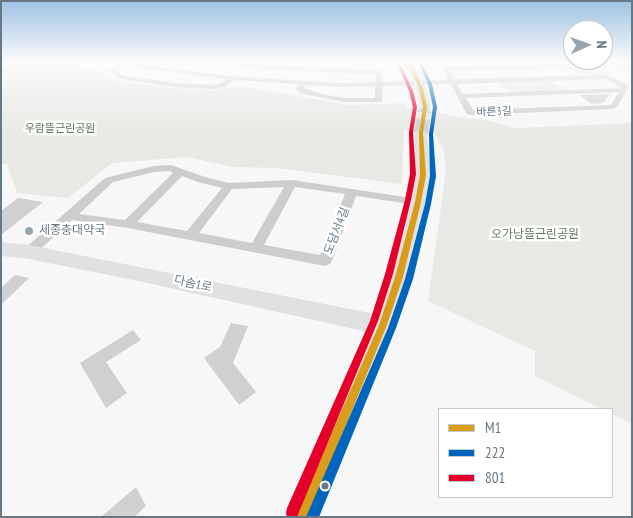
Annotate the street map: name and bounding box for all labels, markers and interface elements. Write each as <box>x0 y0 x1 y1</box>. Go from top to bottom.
north arrow <box>563 20 613 70</box>
text: N <box>593 40 611 49</box>
street label: 바른3길 <box>476 105 512 119</box>
park label: 우람뜰근린공원 <box>25 122 95 136</box>
street label: 도담서4길 <box>321 205 353 257</box>
place label: 세종충대약국 <box>39 224 105 238</box>
marker: 세종충대약국 <box>23 225 35 237</box>
park label: 오가낭뜰근린공원 <box>491 228 579 242</box>
street label: 다솜1로 <box>173 273 213 295</box>
legend <box>438 408 613 498</box>
text: M1 <box>485 418 501 437</box>
text: 222 <box>485 443 505 462</box>
text: 801 <box>485 468 505 487</box>
unlabelled marker <box>320 481 330 491</box>

